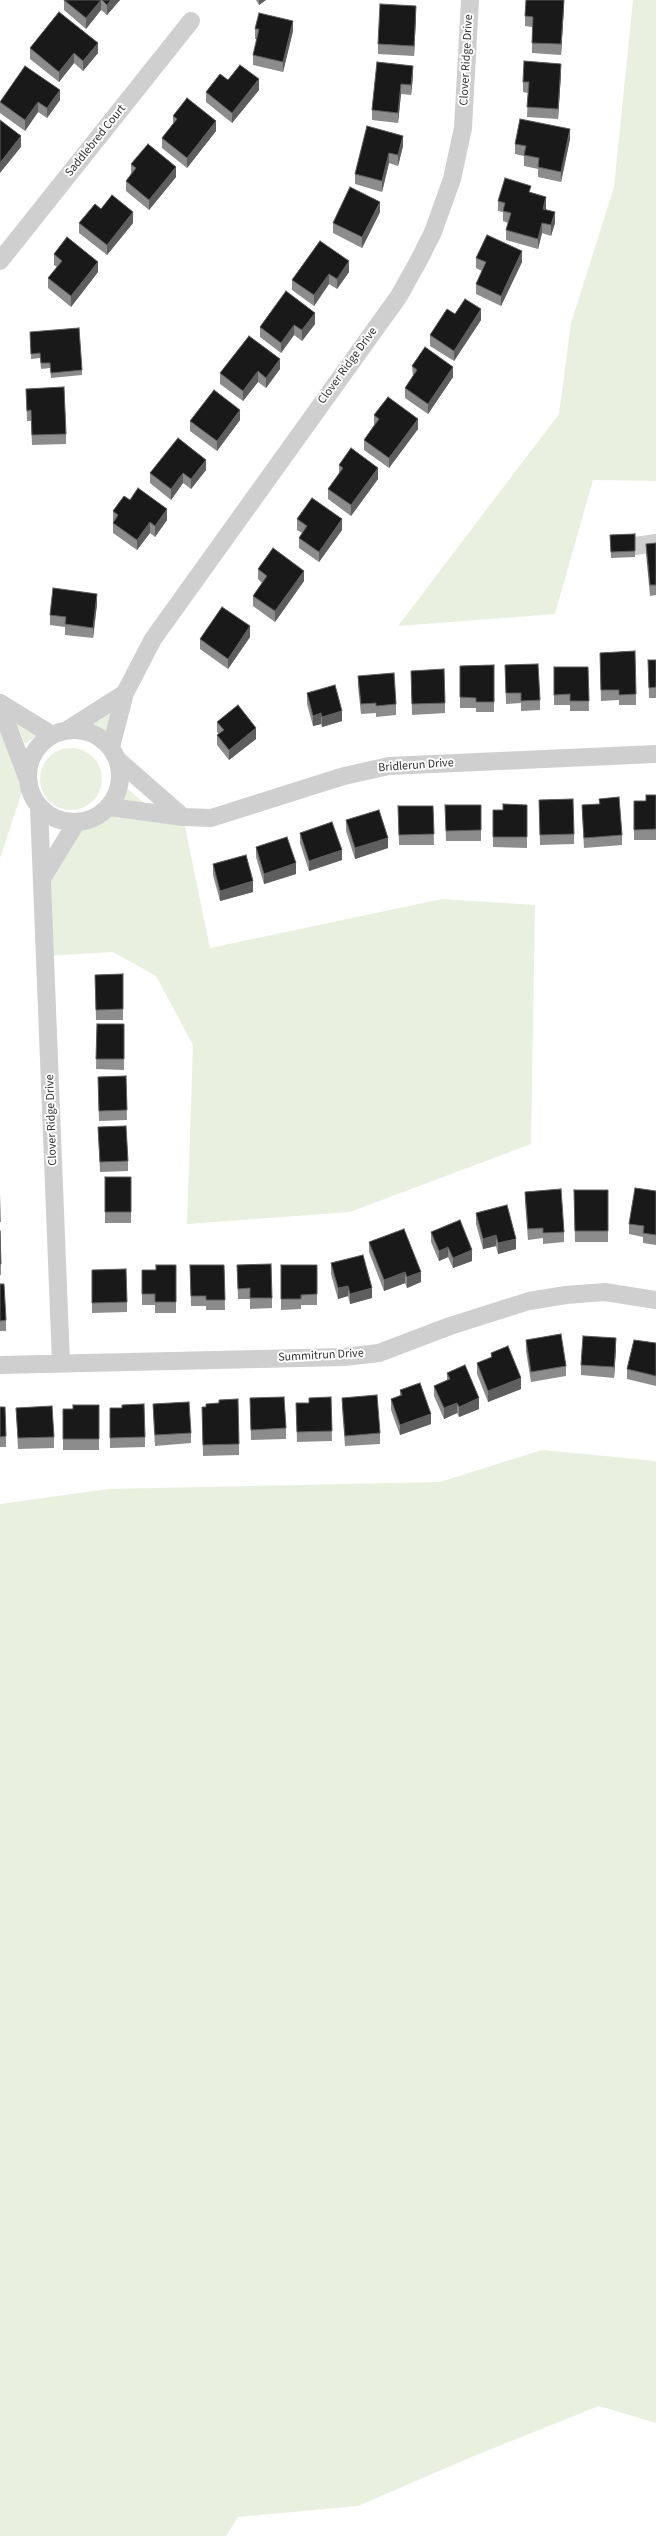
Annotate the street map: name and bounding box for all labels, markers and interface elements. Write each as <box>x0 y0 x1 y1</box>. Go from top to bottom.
street label: Clover Ridge Drive <box>457 14 477 106</box>
street label: Saddlebred Court <box>63 102 129 180</box>
street label: Clover Ridge Drive <box>315 325 381 407</box>
street label: Bridlerun Drive <box>378 756 454 776</box>
street label: Clover Ridge Drive <box>43 1074 61 1166</box>
street label: Summitrun Drive <box>278 1347 364 1365</box>

